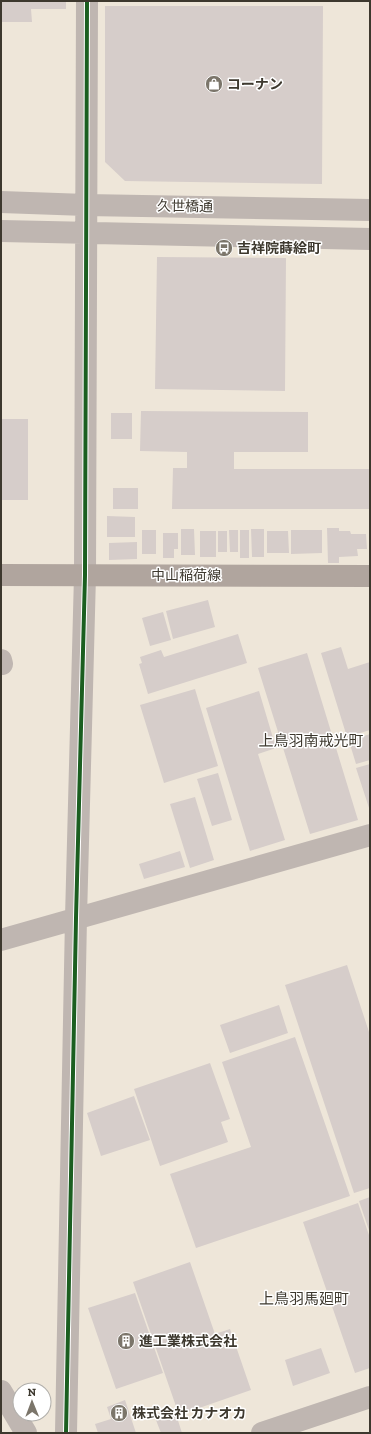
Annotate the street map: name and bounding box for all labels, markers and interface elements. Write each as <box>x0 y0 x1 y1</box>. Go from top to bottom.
shop icon: コーナン <box>204 74 224 94</box>
place label: コーナン <box>227 76 283 93</box>
street label: 久世橋通 <box>157 198 213 215</box>
bus stop icon: 吉祥院蒔絵町 <box>214 238 234 258</box>
place label: 吉祥院蒔絵町 <box>237 240 321 257</box>
street label: 中山稲荷線 <box>151 567 221 584</box>
district label: 上鳥羽南戒光町 <box>258 732 364 750</box>
district label: 上鳥羽馬廻町 <box>259 1290 349 1308</box>
building icon: 進工業株式会社 <box>116 1331 136 1351</box>
place label: 進工業株式会社 <box>139 1333 237 1350</box>
north arrow <box>12 1382 52 1422</box>
text: N <box>28 1386 37 1399</box>
building icon: 株式会社 カナオカ <box>109 1403 129 1423</box>
place label: 株式会社 カナオカ <box>132 1405 247 1422</box>

